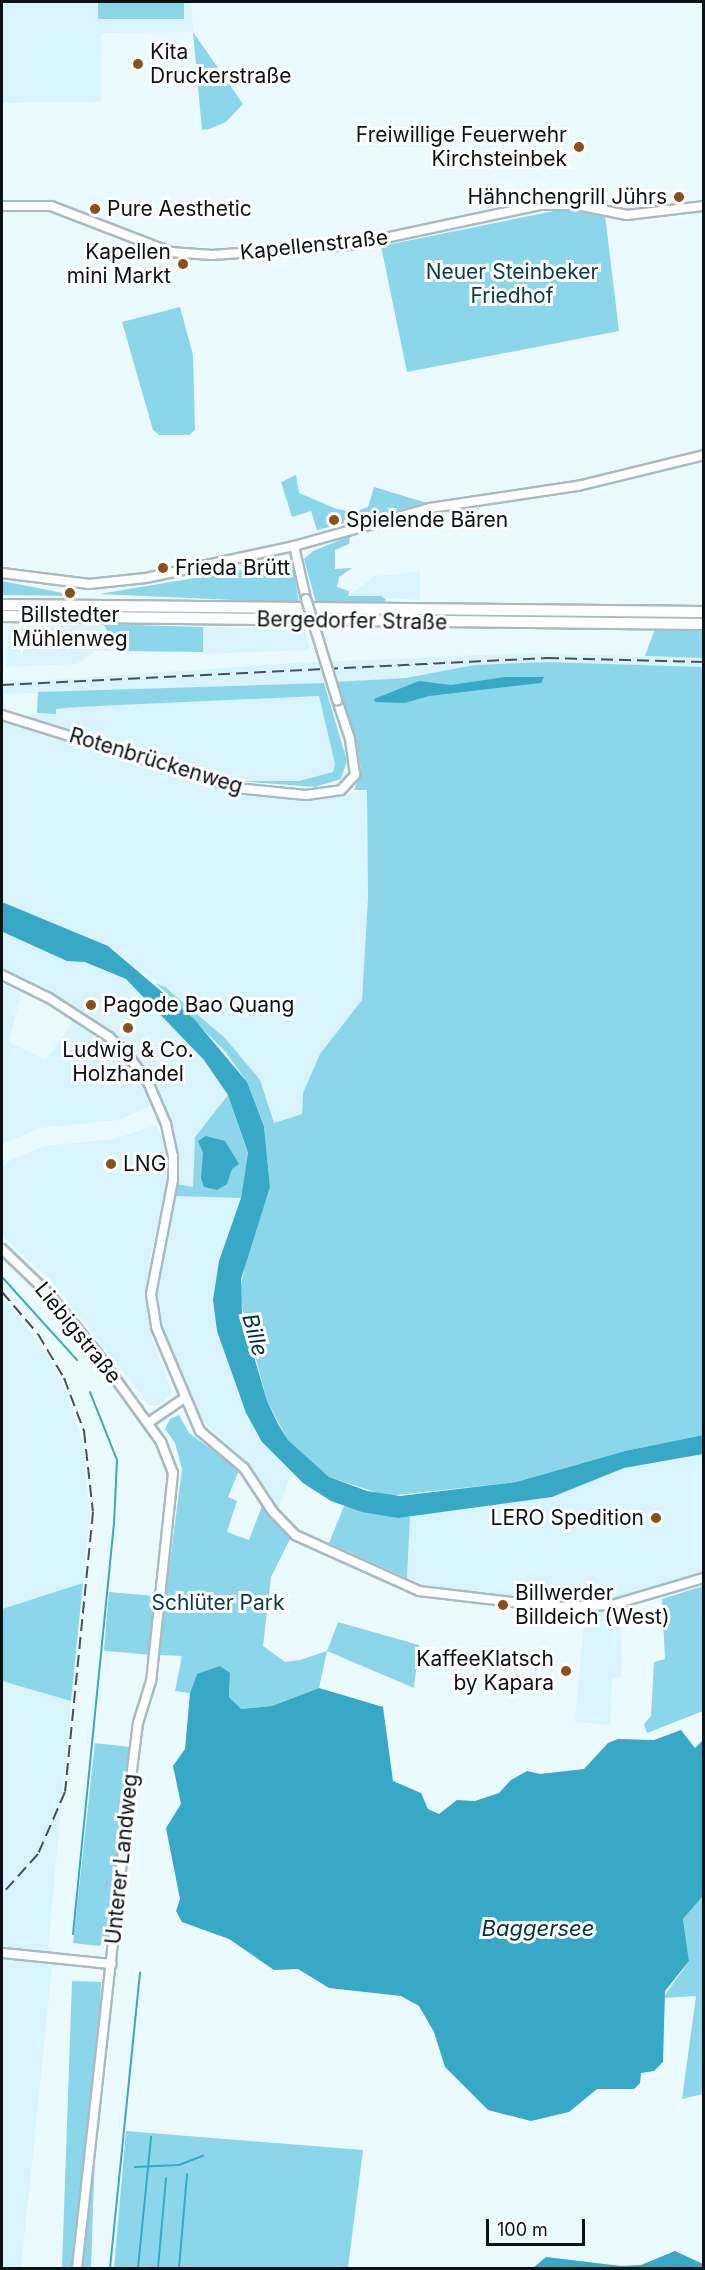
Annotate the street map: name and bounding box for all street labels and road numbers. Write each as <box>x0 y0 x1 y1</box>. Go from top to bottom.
street label: Kapellenstraße <box>239 225 389 265</box>
street label: Bergedorfer Straße <box>256 607 448 635</box>
street label: Rotenbrückenweg <box>66 723 246 799</box>
street label: Liebigstraße <box>30 1277 126 1389</box>
street label: Unterer Landweg <box>101 1772 143 1946</box>

